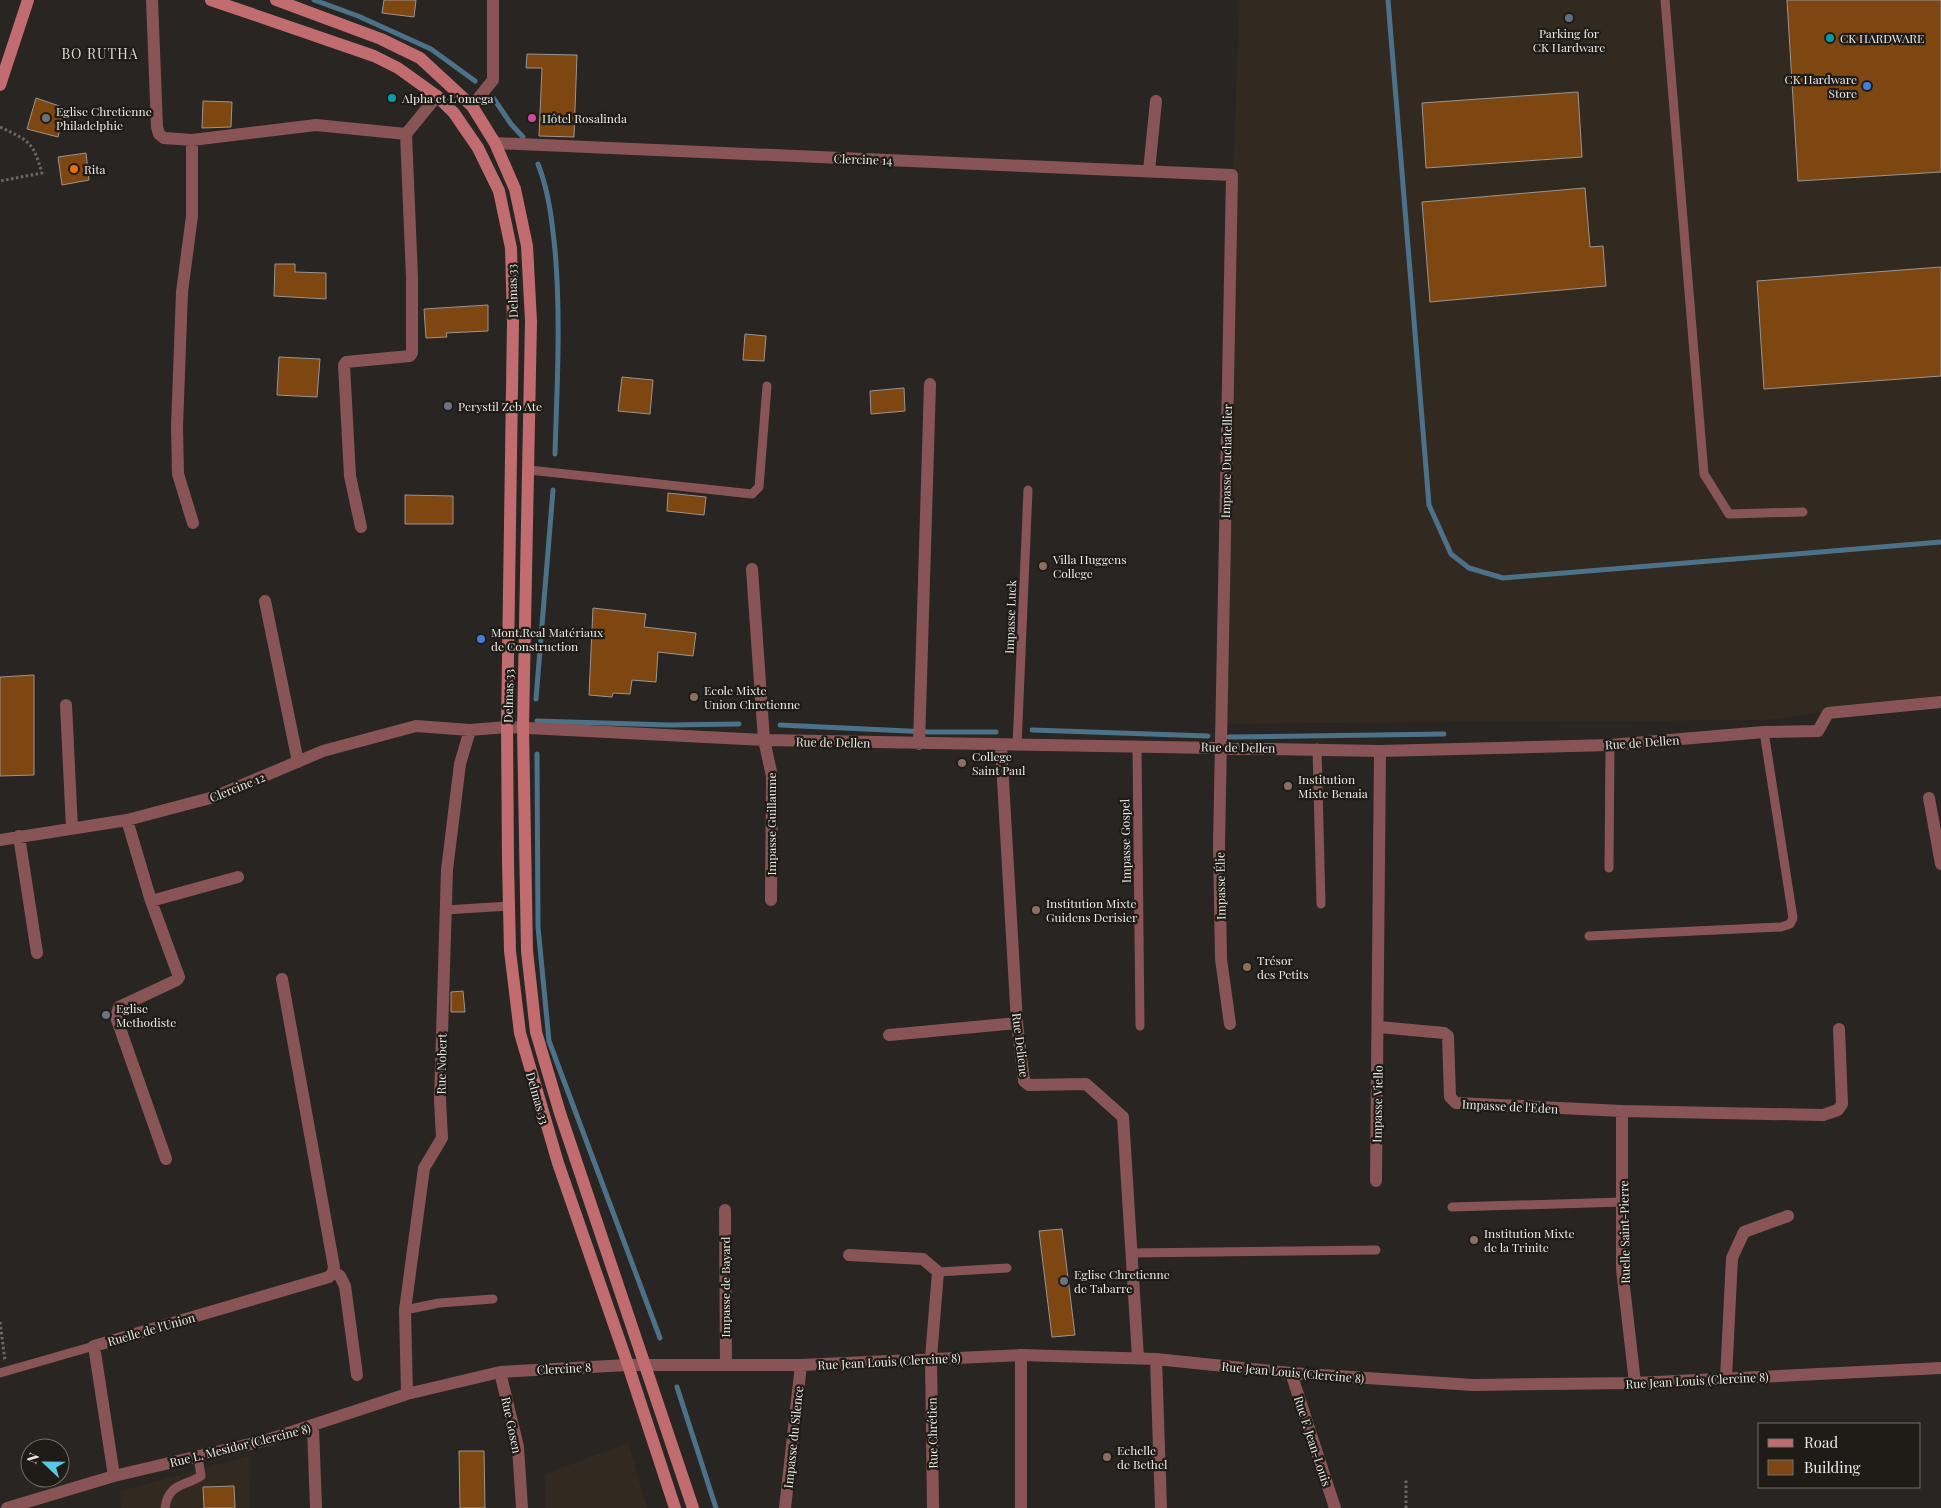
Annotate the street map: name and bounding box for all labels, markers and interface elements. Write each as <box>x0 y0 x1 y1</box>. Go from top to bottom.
marker: Parking for CK Hardware <box>1563 12 1575 24</box>
place label: Parking for CK Hardware <box>1533 25 1605 55</box>
place label: CK HARDWARE <box>1840 30 1924 46</box>
marker: CK HARDWARE <box>1824 32 1836 44</box>
district label: BO RUTHA <box>61 44 139 63</box>
place label: CK Hardware Store <box>1785 71 1857 101</box>
marker: CK Hardware Store <box>1861 80 1873 92</box>
place label: Alpha et L'omega <box>401 90 494 106</box>
marker: Alpha et L'omega <box>386 92 398 104</box>
place label: Eglise Chretienne Philadelphie <box>56 103 152 133</box>
place label: Hôtel Rosalinda <box>542 110 627 126</box>
marker: Eglise Chretienne Philadelphie <box>40 112 52 124</box>
marker: Hôtel Rosalinda <box>526 112 538 124</box>
street label: Clercine 14 <box>833 150 893 168</box>
place label: Rita <box>84 161 106 177</box>
marker: Rita <box>68 163 80 175</box>
street label: Delmas 33 <box>503 264 521 318</box>
place label: Perystil Zeb Ate <box>458 398 542 414</box>
marker: Perystil Zeb Ate <box>442 400 454 412</box>
street label: Impasse Duchatellier <box>1217 403 1235 518</box>
place label: Villa Huggens College <box>1052 551 1127 581</box>
marker: Villa Huggens College <box>1037 560 1049 572</box>
street label: Impasse Luck <box>1001 579 1019 654</box>
place label: Mont.Real Matériaux de Construction <box>491 624 604 654</box>
marker: Mont.Real Matériaux de Construction <box>475 633 487 645</box>
street label: Delmas 33 <box>500 669 516 723</box>
place label: Ecole Mixte Union Chretienne <box>704 682 800 712</box>
marker: Ecole Mixte Union Chretienne <box>688 691 700 703</box>
street label: Rue de Dellen <box>1604 731 1680 753</box>
street label: Rue de Dellen <box>796 733 870 751</box>
street label: Rue de Dellen <box>1201 738 1275 756</box>
place label: College Saint Paul <box>972 748 1026 778</box>
marker: College Saint Paul <box>956 757 968 769</box>
street label: Clercine 12 <box>207 769 267 805</box>
place label: Institution Mixte Benaia <box>1298 771 1368 801</box>
street label: Impasse Guillaume <box>763 773 779 875</box>
marker: Institution Mixte Benaia <box>1282 780 1294 792</box>
street label: Impasse Gospel <box>1116 798 1134 883</box>
street label: Impasse Élie <box>1211 852 1229 920</box>
place label: Institution Mixte Guidens Derisier <box>1046 895 1138 925</box>
marker: Institution Mixte Guidens Derisier <box>1030 904 1042 916</box>
place label: Trésor des Petits <box>1257 952 1309 982</box>
marker: Trésor des Petits <box>1241 961 1253 973</box>
place label: Eglise Methodiste <box>116 1000 176 1030</box>
marker: Eglise Methodiste <box>100 1009 112 1021</box>
street label: Rue Deliene <box>1009 1012 1033 1078</box>
street label: Rue Nobert <box>432 1033 450 1095</box>
street label: Impasse Viello <box>1368 1065 1386 1143</box>
street label: Delmas 33 <box>523 1070 553 1126</box>
street label: Impasse de l'Eden <box>1461 1095 1559 1117</box>
street label: Ruelle Saint-Pierre <box>1615 1180 1633 1284</box>
place label: Institution Mixte de la Trinite <box>1484 1225 1575 1255</box>
marker: Institution Mixte de la Trinite <box>1468 1234 1480 1246</box>
street label: Impasse de Bayard <box>717 1237 733 1337</box>
place label: Eglise Chretienne de Tabarre <box>1074 1266 1170 1296</box>
marker: Eglise Chretienne de Tabarre <box>1058 1275 1070 1287</box>
street label: Ruelle de l'Union <box>105 1309 197 1349</box>
street label: Rue Jean Louis (Clercine 8) <box>817 1349 961 1373</box>
street label: Rue Jean Louis (Clercine 8) <box>1221 1358 1365 1386</box>
street label: Clercine 8 <box>536 1359 592 1377</box>
street label: Rue Jean Louis (Clercine 8) <box>1625 1368 1769 1392</box>
street label: Impasse du Silence <box>780 1385 806 1489</box>
street label: Rue F. Jean-Louis <box>1291 1394 1335 1488</box>
street label: Rue Gosen <box>498 1395 526 1455</box>
street label: Rue Chrétien <box>923 1397 941 1469</box>
street label: Rue L. Mesidor (Clercine 8) <box>168 1420 312 1470</box>
legend <box>1758 1423 1921 1488</box>
text: Road <box>1804 1432 1838 1452</box>
north arrow <box>20 1438 70 1488</box>
place label: Echelle de Bethel <box>1117 1442 1168 1472</box>
text: N <box>22 1450 43 1466</box>
marker: Echelle de Bethel <box>1101 1451 1113 1463</box>
text: Building <box>1804 1457 1861 1477</box>

